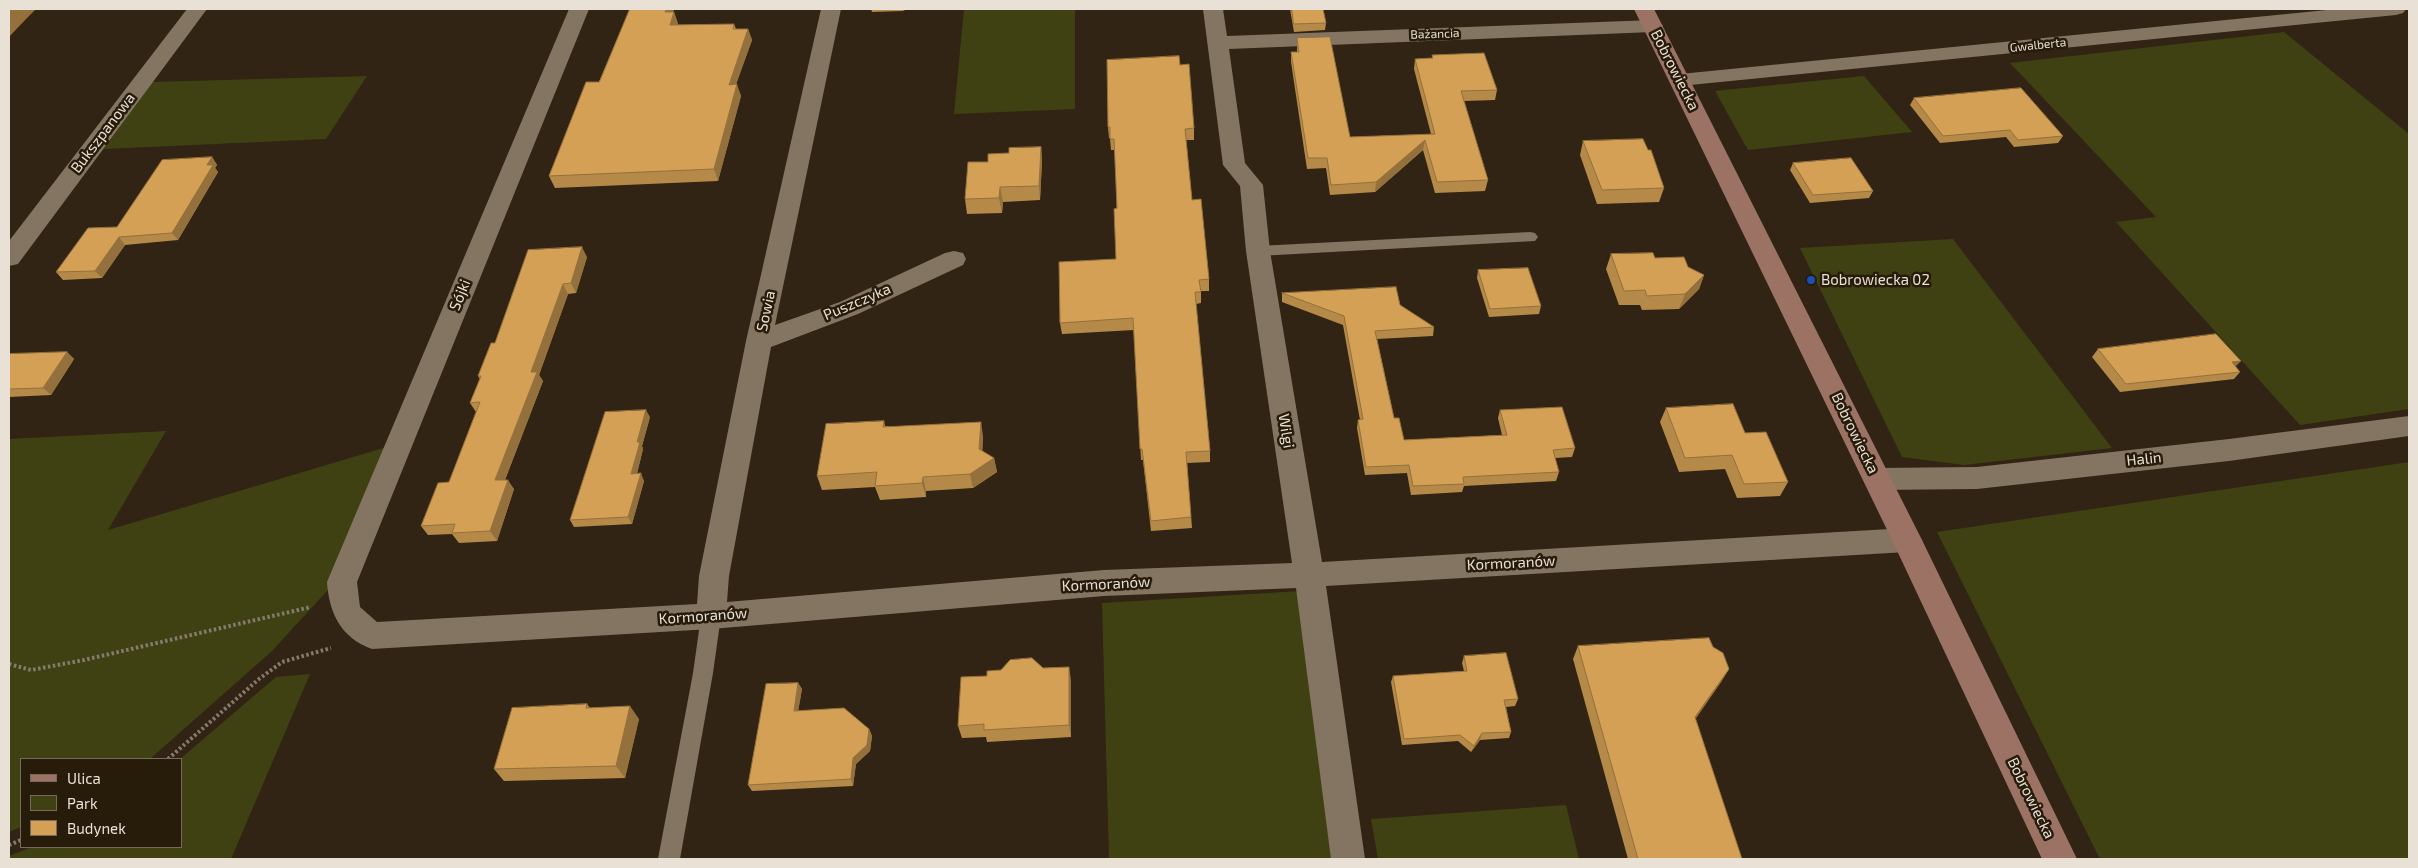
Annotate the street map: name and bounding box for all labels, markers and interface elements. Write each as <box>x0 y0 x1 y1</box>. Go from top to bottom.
street label: Bażancia <box>1410 26 1460 42</box>
street label: Bobrowiecka <box>1647 27 1703 113</box>
street label: Gwalberta <box>2009 35 2067 55</box>
street label: Bukszpanowa <box>67 89 139 177</box>
place label: Bobrowiecka 02 <box>1821 271 1930 289</box>
marker: Bobrowiecka 02 <box>1805 274 1817 286</box>
street label: Sójki <box>446 277 474 313</box>
street label: Puszczyka <box>821 280 893 324</box>
street label: Sowia <box>753 289 779 333</box>
street label: Bobrowiecka <box>1828 390 1882 476</box>
street label: Wilgi <box>1274 413 1298 449</box>
street label: Halin <box>2126 448 2162 470</box>
street label: Kormoranów <box>1466 552 1556 574</box>
street label: Kormoranów <box>1061 573 1151 595</box>
street label: Kormoranów <box>658 604 748 628</box>
street label: Bobrowiecka <box>2004 755 2058 841</box>
legend <box>20 758 182 848</box>
text: Ulica <box>67 769 101 787</box>
text: Park <box>67 794 98 812</box>
text: Budynek <box>67 819 126 837</box>

